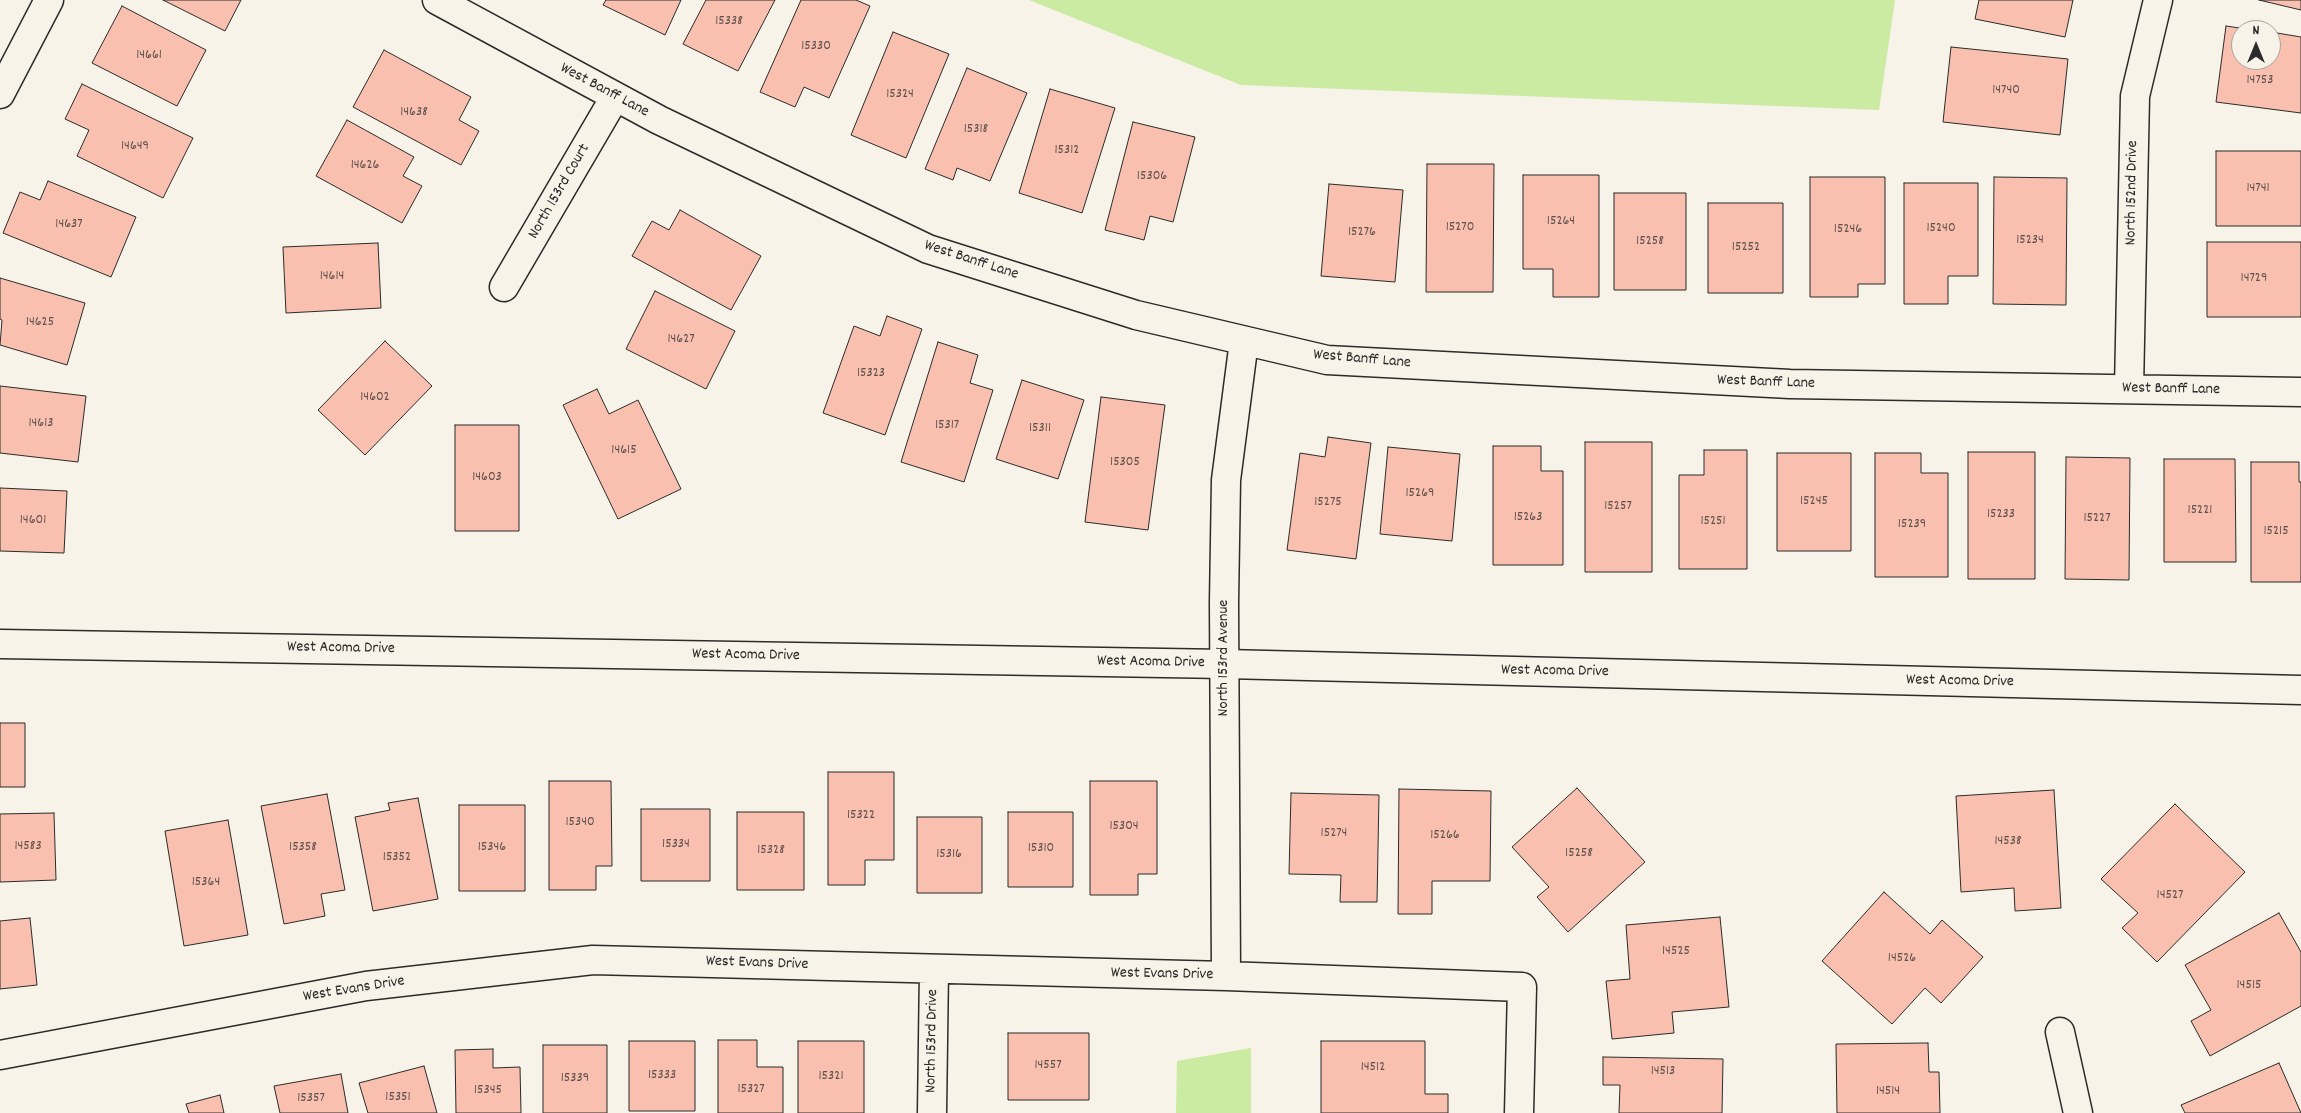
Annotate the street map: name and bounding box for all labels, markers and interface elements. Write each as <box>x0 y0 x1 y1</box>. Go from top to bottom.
house number: 15338 <box>715 14 743 30</box>
north arrow <box>2231 20 2281 70</box>
text: N <box>2253 21 2259 41</box>
house number: 15330 <box>801 39 831 55</box>
house number: 14661 <box>136 48 162 64</box>
street label: West Banff Lane <box>556 60 652 122</box>
house number: 14753 <box>2247 73 2273 89</box>
house number: 14740 <box>1992 83 2020 99</box>
house number: 15324 <box>886 87 914 103</box>
house number: 14638 <box>400 105 428 121</box>
house number: 15318 <box>964 122 988 138</box>
house number: 14649 <box>121 139 149 155</box>
street label: North 152nd Drive <box>2122 140 2144 246</box>
street label: North 153rd Court <box>525 141 595 243</box>
house number: 15312 <box>1055 143 1079 159</box>
house number: 14626 <box>351 158 379 174</box>
house number: 15306 <box>1137 169 1167 185</box>
house number: 14741 <box>2246 181 2270 197</box>
house number: 15264 <box>1547 214 1575 230</box>
house number: 14637 <box>55 217 83 233</box>
house number: 15270 <box>1446 220 1474 236</box>
house number: 15240 <box>1926 221 1956 237</box>
house number: 15246 <box>1834 222 1862 238</box>
house number: 15276 <box>1348 225 1376 241</box>
house number: 15234 <box>2016 233 2044 249</box>
house number: 15258 <box>1636 234 1664 250</box>
street label: West Banff Lane <box>921 237 1021 285</box>
house number: 15252 <box>1732 240 1760 256</box>
house number: 14614 <box>320 269 344 285</box>
house number: 14729 <box>2241 271 2267 287</box>
house number: 14625 <box>26 315 54 331</box>
house number: 14627 <box>667 332 695 348</box>
street label: West Banff Lane <box>1312 346 1412 374</box>
house number: 15323 <box>857 366 885 382</box>
street label: West Banff Lane <box>1717 372 1815 394</box>
street label: West Banff Lane <box>2122 380 2220 400</box>
house number: 14602 <box>360 390 390 406</box>
house number: 14613 <box>28 416 54 432</box>
house number: 15317 <box>935 418 959 434</box>
house number: 15311 <box>1029 421 1051 437</box>
house number: 14615 <box>611 443 637 459</box>
house number: 15305 <box>1110 455 1140 471</box>
house number: 14603 <box>472 470 502 486</box>
house number: 15269 <box>1406 486 1434 502</box>
house number: 15245 <box>1800 494 1828 510</box>
house number: 15275 <box>1314 495 1342 511</box>
house number: 15257 <box>1604 499 1632 515</box>
house number: 15221 <box>2188 503 2212 519</box>
house number: 15233 <box>1987 507 2015 523</box>
house number: 15263 <box>1514 510 1542 526</box>
house number: 15227 <box>2083 511 2111 527</box>
house number: 14601 <box>20 513 46 529</box>
house number: 15251 <box>1700 514 1726 530</box>
house number: 15239 <box>1898 517 1926 533</box>
house number: 15215 <box>2263 524 2289 540</box>
street label: North 153rd Avenue <box>1215 600 1235 716</box>
street label: West Acoma Drive <box>287 638 395 660</box>
street label: West Acoma Drive <box>692 645 800 667</box>
street label: West Acoma Drive <box>1097 652 1205 674</box>
street label: West Acoma Drive <box>1501 661 1609 683</box>
street label: West Acoma Drive <box>1906 671 2014 693</box>
house number: 15322 <box>847 808 875 824</box>
house number: 15340 <box>565 815 595 831</box>
house number: 15304 <box>1109 819 1139 835</box>
house number: 15274 <box>1321 826 1347 842</box>
house number: 15266 <box>1430 828 1460 844</box>
house number: 14538 <box>1994 834 2022 850</box>
house number: 15334 <box>662 837 690 853</box>
house number: 14583 <box>14 839 42 855</box>
house number: 15358 <box>289 840 317 856</box>
house number: 15346 <box>478 840 506 856</box>
house number: 15310 <box>1028 841 1054 857</box>
house number: 15328 <box>757 843 785 859</box>
house number: 15258 <box>1565 846 1593 862</box>
house number: 15316 <box>936 847 962 863</box>
house number: 15352 <box>383 850 411 866</box>
house number: 15364 <box>192 875 220 891</box>
house number: 14527 <box>2157 888 2183 904</box>
house number: 14525 <box>1662 944 1690 960</box>
house number: 14526 <box>1888 951 1916 967</box>
street label: West Evans Drive <box>705 953 809 975</box>
street label: West Evans Drive <box>1111 965 1213 985</box>
street label: West Evans Drive <box>302 972 406 1008</box>
house number: 14515 <box>2237 978 2261 994</box>
street label: North 153rd Drive <box>922 989 944 1093</box>
house number: 14557 <box>1034 1058 1062 1074</box>
house number: 14512 <box>1361 1060 1385 1076</box>
house number: 14513 <box>1651 1064 1675 1080</box>
house number: 15333 <box>648 1068 676 1084</box>
house number: 15321 <box>819 1069 843 1085</box>
house number: 15339 <box>561 1071 589 1087</box>
house number: 15327 <box>737 1082 765 1098</box>
house number: 15345 <box>474 1083 502 1099</box>
house number: 14514 <box>1876 1084 1900 1100</box>
house number: 15351 <box>385 1090 411 1106</box>
house number: 15357 <box>297 1091 325 1107</box>

